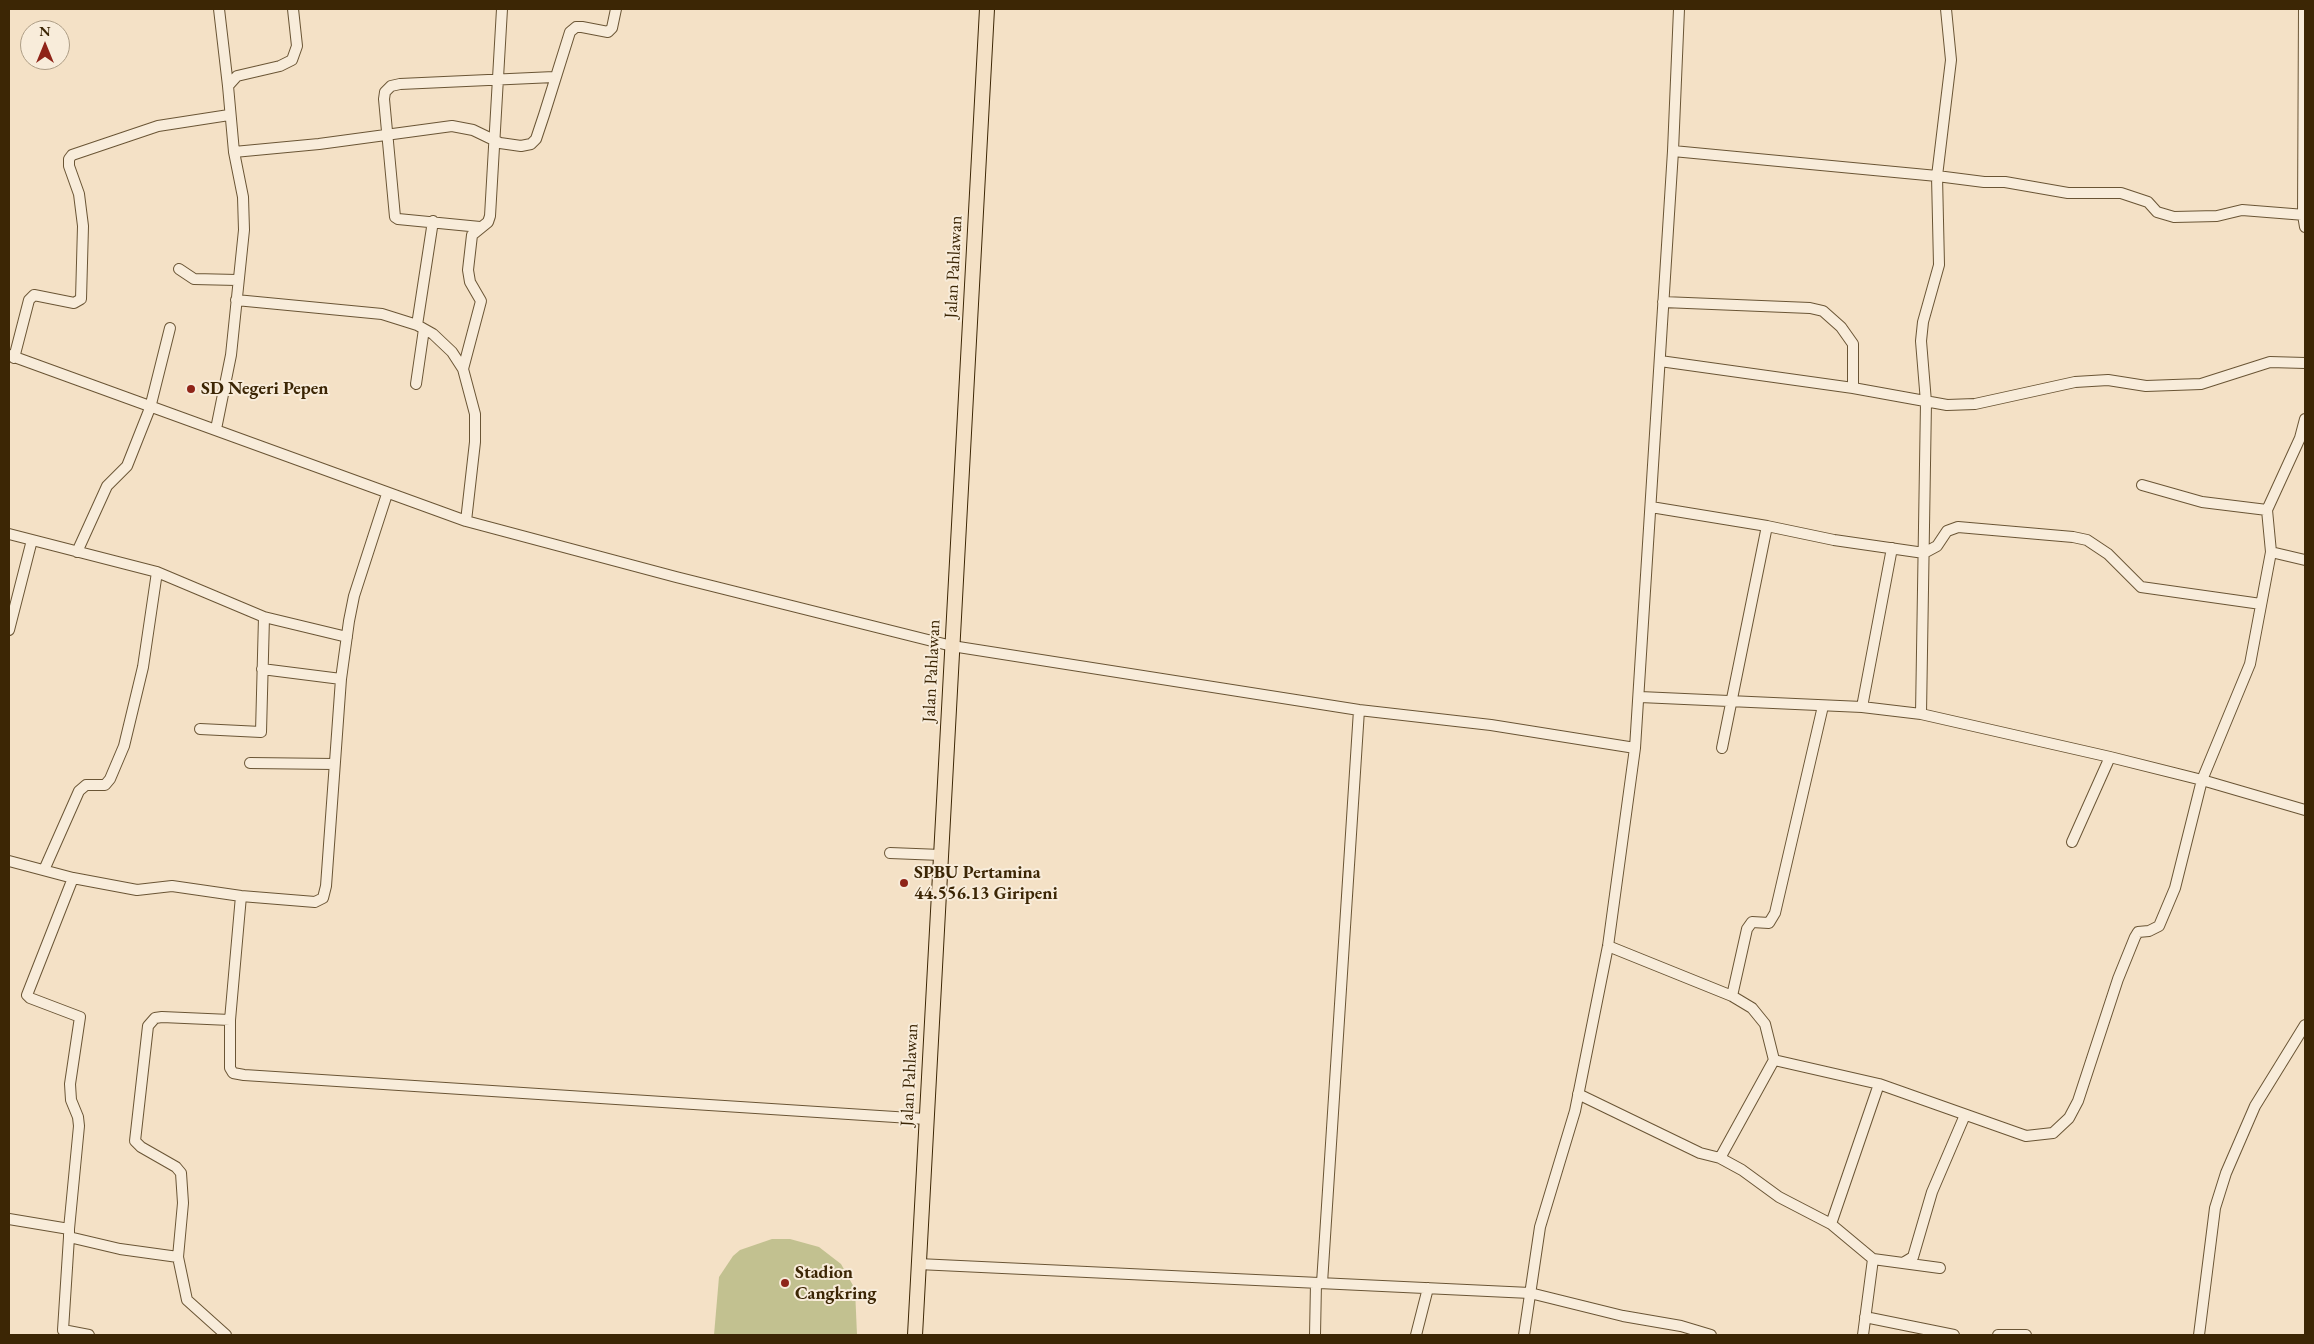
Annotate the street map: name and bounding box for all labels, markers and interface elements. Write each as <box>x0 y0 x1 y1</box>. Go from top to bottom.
north arrow <box>20 20 70 70</box>
text: N <box>39 22 51 40</box>
street label: Jalan Pahlawan <box>941 215 967 319</box>
place label: SD Negeri Pepen <box>201 378 328 400</box>
marker: SD Negeri Pepen <box>185 383 197 395</box>
street label: Jalan Pahlawan <box>919 619 945 723</box>
place label: SPBU Pertamina 44.556.13 Giripeni <box>914 862 1058 904</box>
marker: SPBU Pertamina 44.556.13 Giripeni <box>898 877 910 889</box>
street label: Jalan Pahlawan <box>897 1023 923 1127</box>
place label: Stadion Cangkring <box>795 1262 876 1304</box>
marker: Stadion Cangkring <box>779 1277 791 1289</box>

